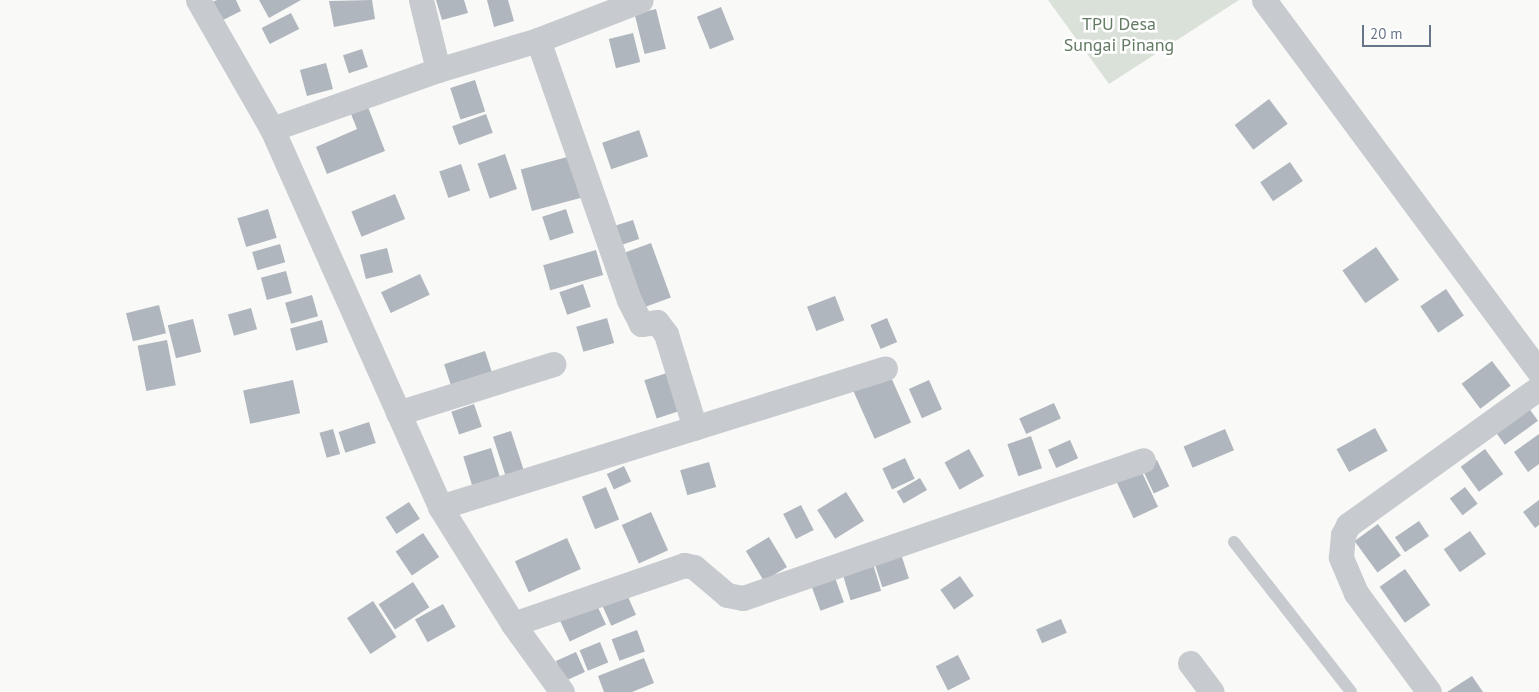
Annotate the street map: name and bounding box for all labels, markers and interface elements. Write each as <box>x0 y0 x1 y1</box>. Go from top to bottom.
park label: TPU Desa Sungai Pinang <box>1064 14 1174 56</box>
scale bar <box>1364 15 1433 47</box>
text: 20 m <box>1370 24 1403 43</box>

